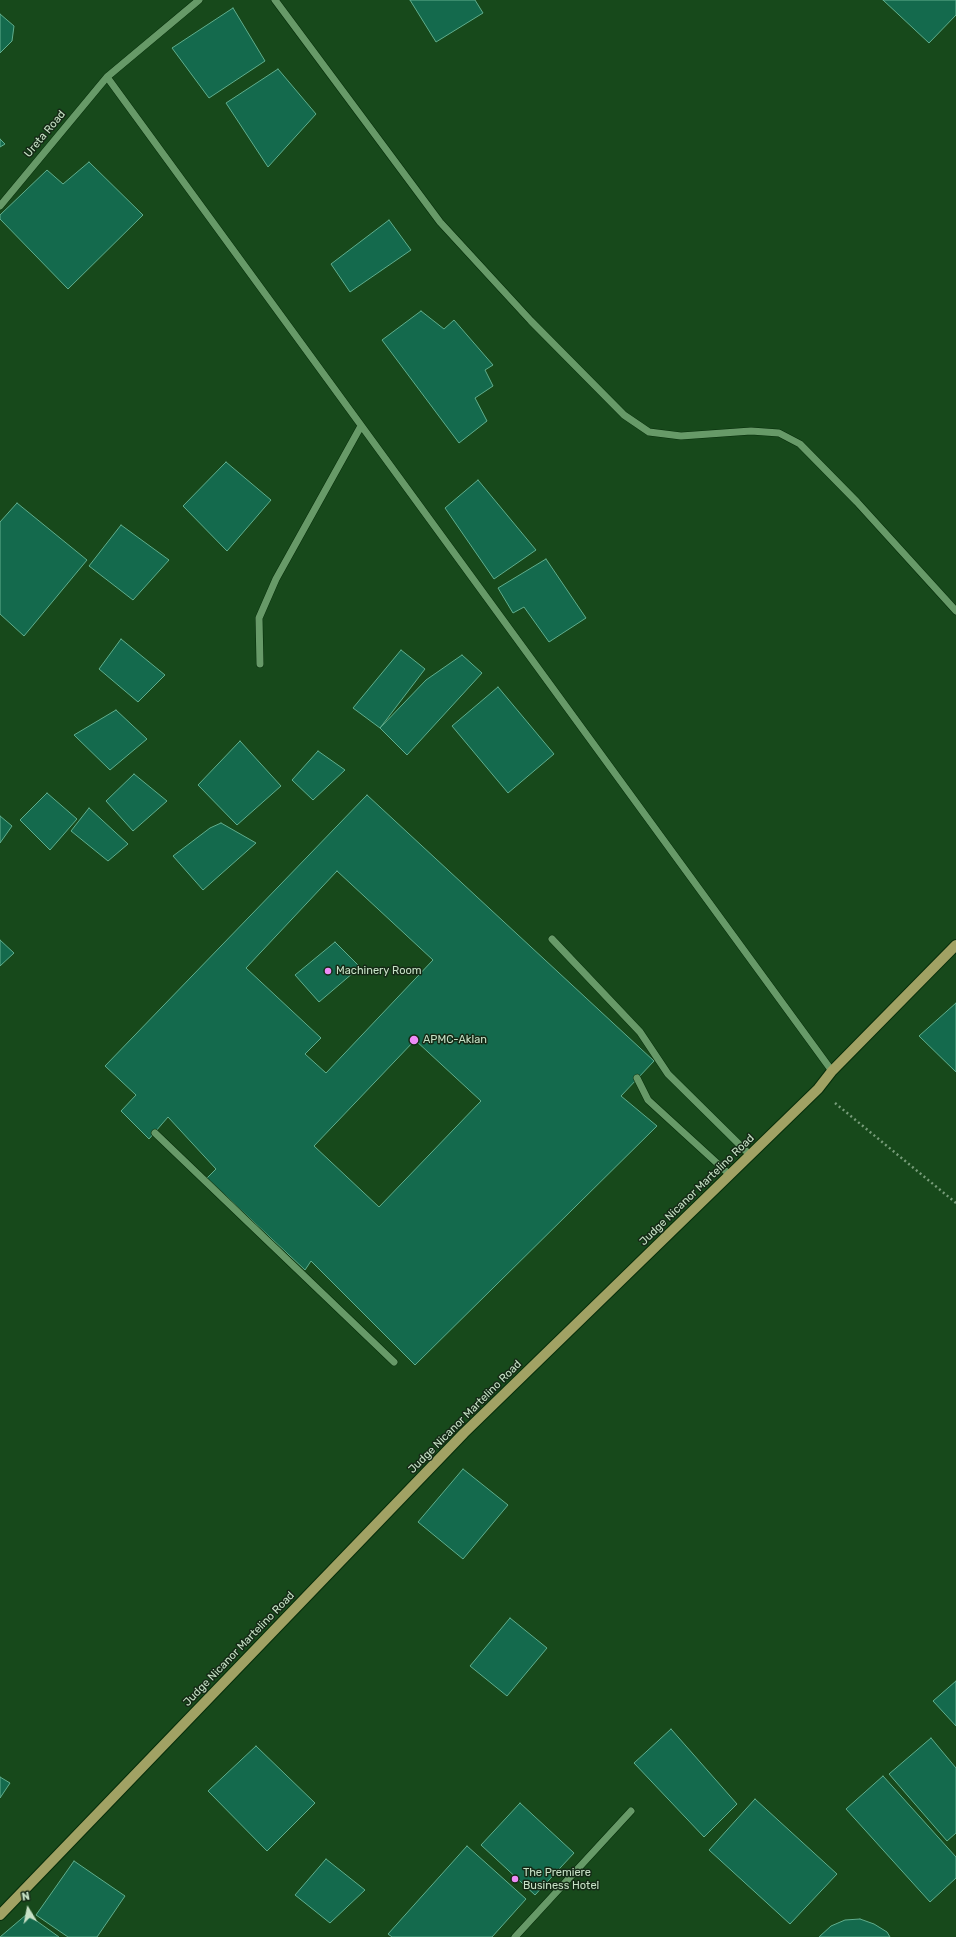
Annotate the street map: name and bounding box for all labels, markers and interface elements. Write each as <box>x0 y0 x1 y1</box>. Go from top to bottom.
street label: Ureta Road <box>22 108 68 160</box>
place label: Machinery Room <box>336 964 422 978</box>
marker: Machinery Room <box>323 966 333 976</box>
place label: APMC-Aklan <box>423 1033 487 1047</box>
marker: APMC-Aklan <box>408 1034 420 1046</box>
street label: Judge Nicanor Martelino Road <box>637 1132 757 1248</box>
street label: Judge Nicanor Martelino Road <box>406 1358 524 1476</box>
street label: Judge Nicanor Martelino Road <box>181 1589 297 1709</box>
place label: The Premiere Business Hotel <box>523 1866 599 1892</box>
marker: The Premiere Business Hotel <box>510 1874 520 1884</box>
north arrow <box>8 1889 48 1929</box>
text: N <box>21 1890 31 1904</box>

